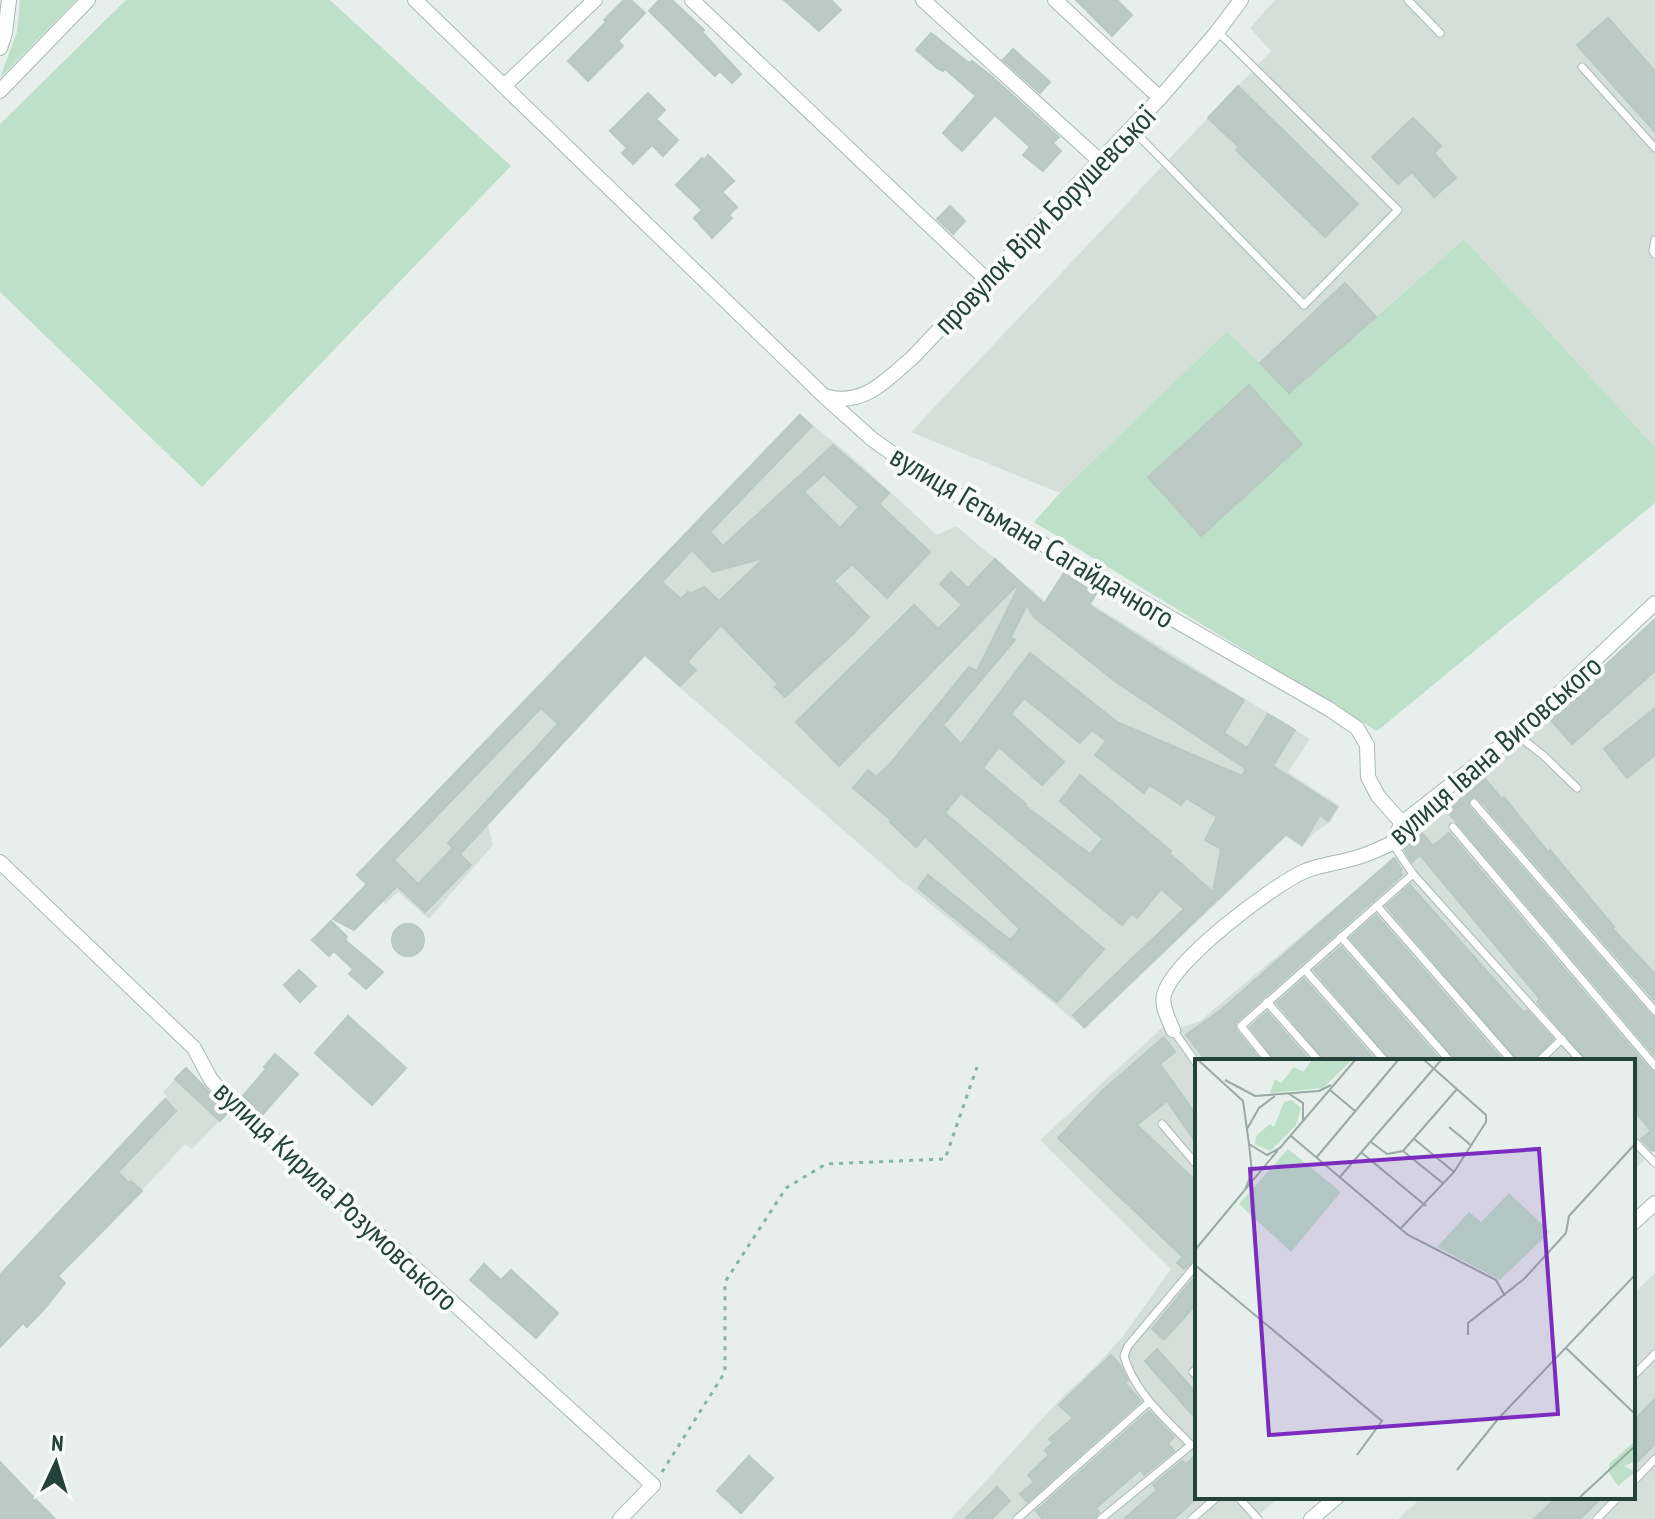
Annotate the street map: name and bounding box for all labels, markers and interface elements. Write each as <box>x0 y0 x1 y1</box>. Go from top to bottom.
street label: провулок Віри Борушевської <box>924 96 1164 342</box>
street label: вулиця Гетьмана Сагайдачного <box>884 436 1182 636</box>
street label: вулиця Івана Виговського <box>1379 645 1609 853</box>
inset map <box>1195 1059 1635 1499</box>
street label: вулиця Кирила Розумовського <box>207 1072 467 1318</box>
north arrow <box>16 1423 96 1503</box>
text: N <box>50 1429 64 1457</box>

